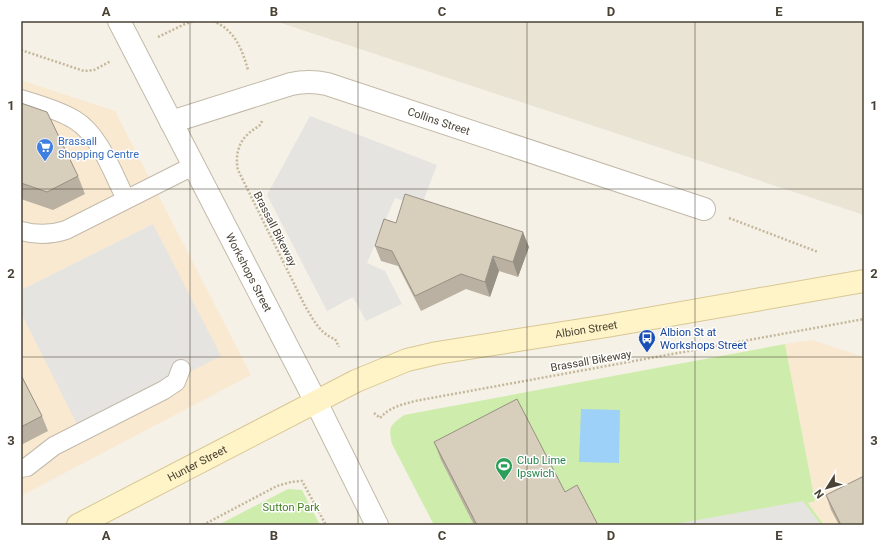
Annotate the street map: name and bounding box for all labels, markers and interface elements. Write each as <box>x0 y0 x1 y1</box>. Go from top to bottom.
text: A <box>102 4 111 19</box>
text: B <box>270 4 278 19</box>
text: C <box>438 4 447 19</box>
text: D <box>607 4 615 19</box>
text: E <box>775 4 783 19</box>
text: 1 <box>7 98 15 113</box>
text: 1 <box>870 98 878 113</box>
street label: Collins Street <box>406 105 472 138</box>
place label: Brassall Shopping Centre <box>58 135 139 161</box>
supermarket icon: Brassall Shopping Centre <box>35 137 55 162</box>
street label: Brassall Bikeway <box>251 190 300 269</box>
street label: Workshops Street <box>223 231 275 314</box>
text: 2 <box>7 266 15 281</box>
text: 2 <box>870 266 878 281</box>
street label: Albion Street <box>554 318 619 341</box>
place label: Albion St at Workshops Street <box>660 326 747 352</box>
bus stop icon: Albion St at Workshops Street <box>637 328 657 353</box>
street label: Brassall Bikeway <box>550 347 633 375</box>
text: 3 <box>7 433 15 448</box>
text: 3 <box>870 433 878 448</box>
street label: Hunter Street <box>165 442 229 484</box>
place label: Club Lime Ipswich <box>517 454 566 480</box>
sports icon: Club Lime Ipswich <box>494 456 514 481</box>
north arrow <box>807 468 847 508</box>
text: N <box>812 487 827 501</box>
park label: Sutton Park <box>263 501 320 514</box>
text: A <box>102 528 111 543</box>
text: B <box>270 528 278 543</box>
text: C <box>438 528 447 543</box>
text: D <box>607 528 615 543</box>
text: E <box>775 528 783 543</box>

